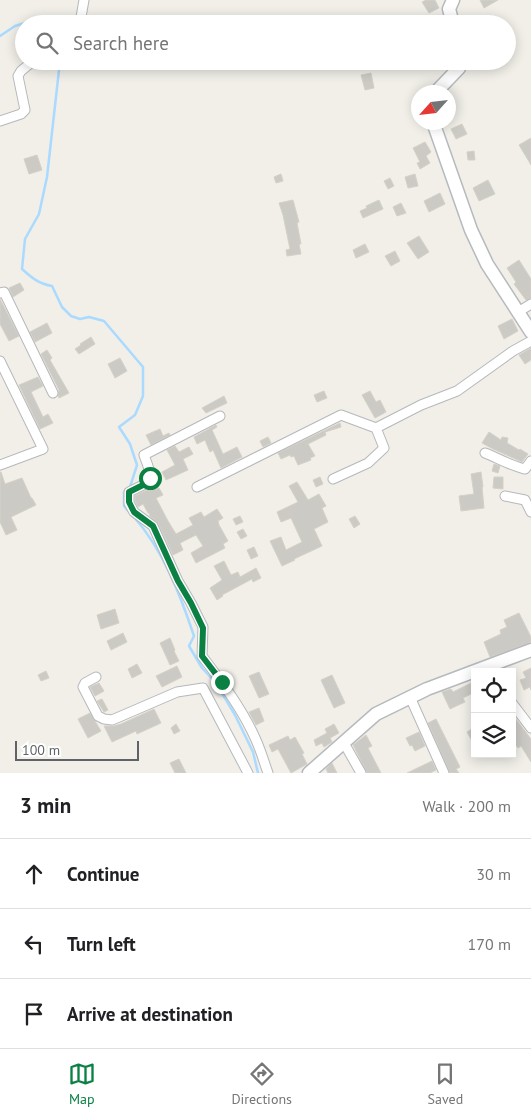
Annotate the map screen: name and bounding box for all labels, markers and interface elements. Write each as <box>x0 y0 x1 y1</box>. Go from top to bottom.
search box <box>15 15 516 70</box>
icon: search <box>33 29 61 57</box>
text: Search here <box>73 31 169 55</box>
north arrow <box>411 85 456 130</box>
route start <box>139 467 162 490</box>
map controls <box>471 668 516 758</box>
button: locate <box>471 668 516 713</box>
route end <box>211 671 234 694</box>
button: layers <box>471 713 516 758</box>
scale bar <box>15 738 139 761</box>
text: 100 m <box>22 741 60 759</box>
text: 3 min <box>20 792 71 819</box>
text: Walk · 200 m <box>422 796 511 816</box>
icon: ahead <box>20 860 48 888</box>
text: Continue <box>67 862 139 886</box>
text: 30 m <box>476 864 511 884</box>
icon: left <box>20 930 48 958</box>
text: Turn left <box>67 932 136 956</box>
text: 170 m <box>468 934 511 954</box>
icon: arrive <box>20 1000 48 1028</box>
text: Arrive at destination <box>67 1002 233 1026</box>
tab: Map <box>68 1060 96 1108</box>
tab: Directions <box>231 1060 292 1108</box>
tab: Saved <box>428 1060 463 1108</box>

